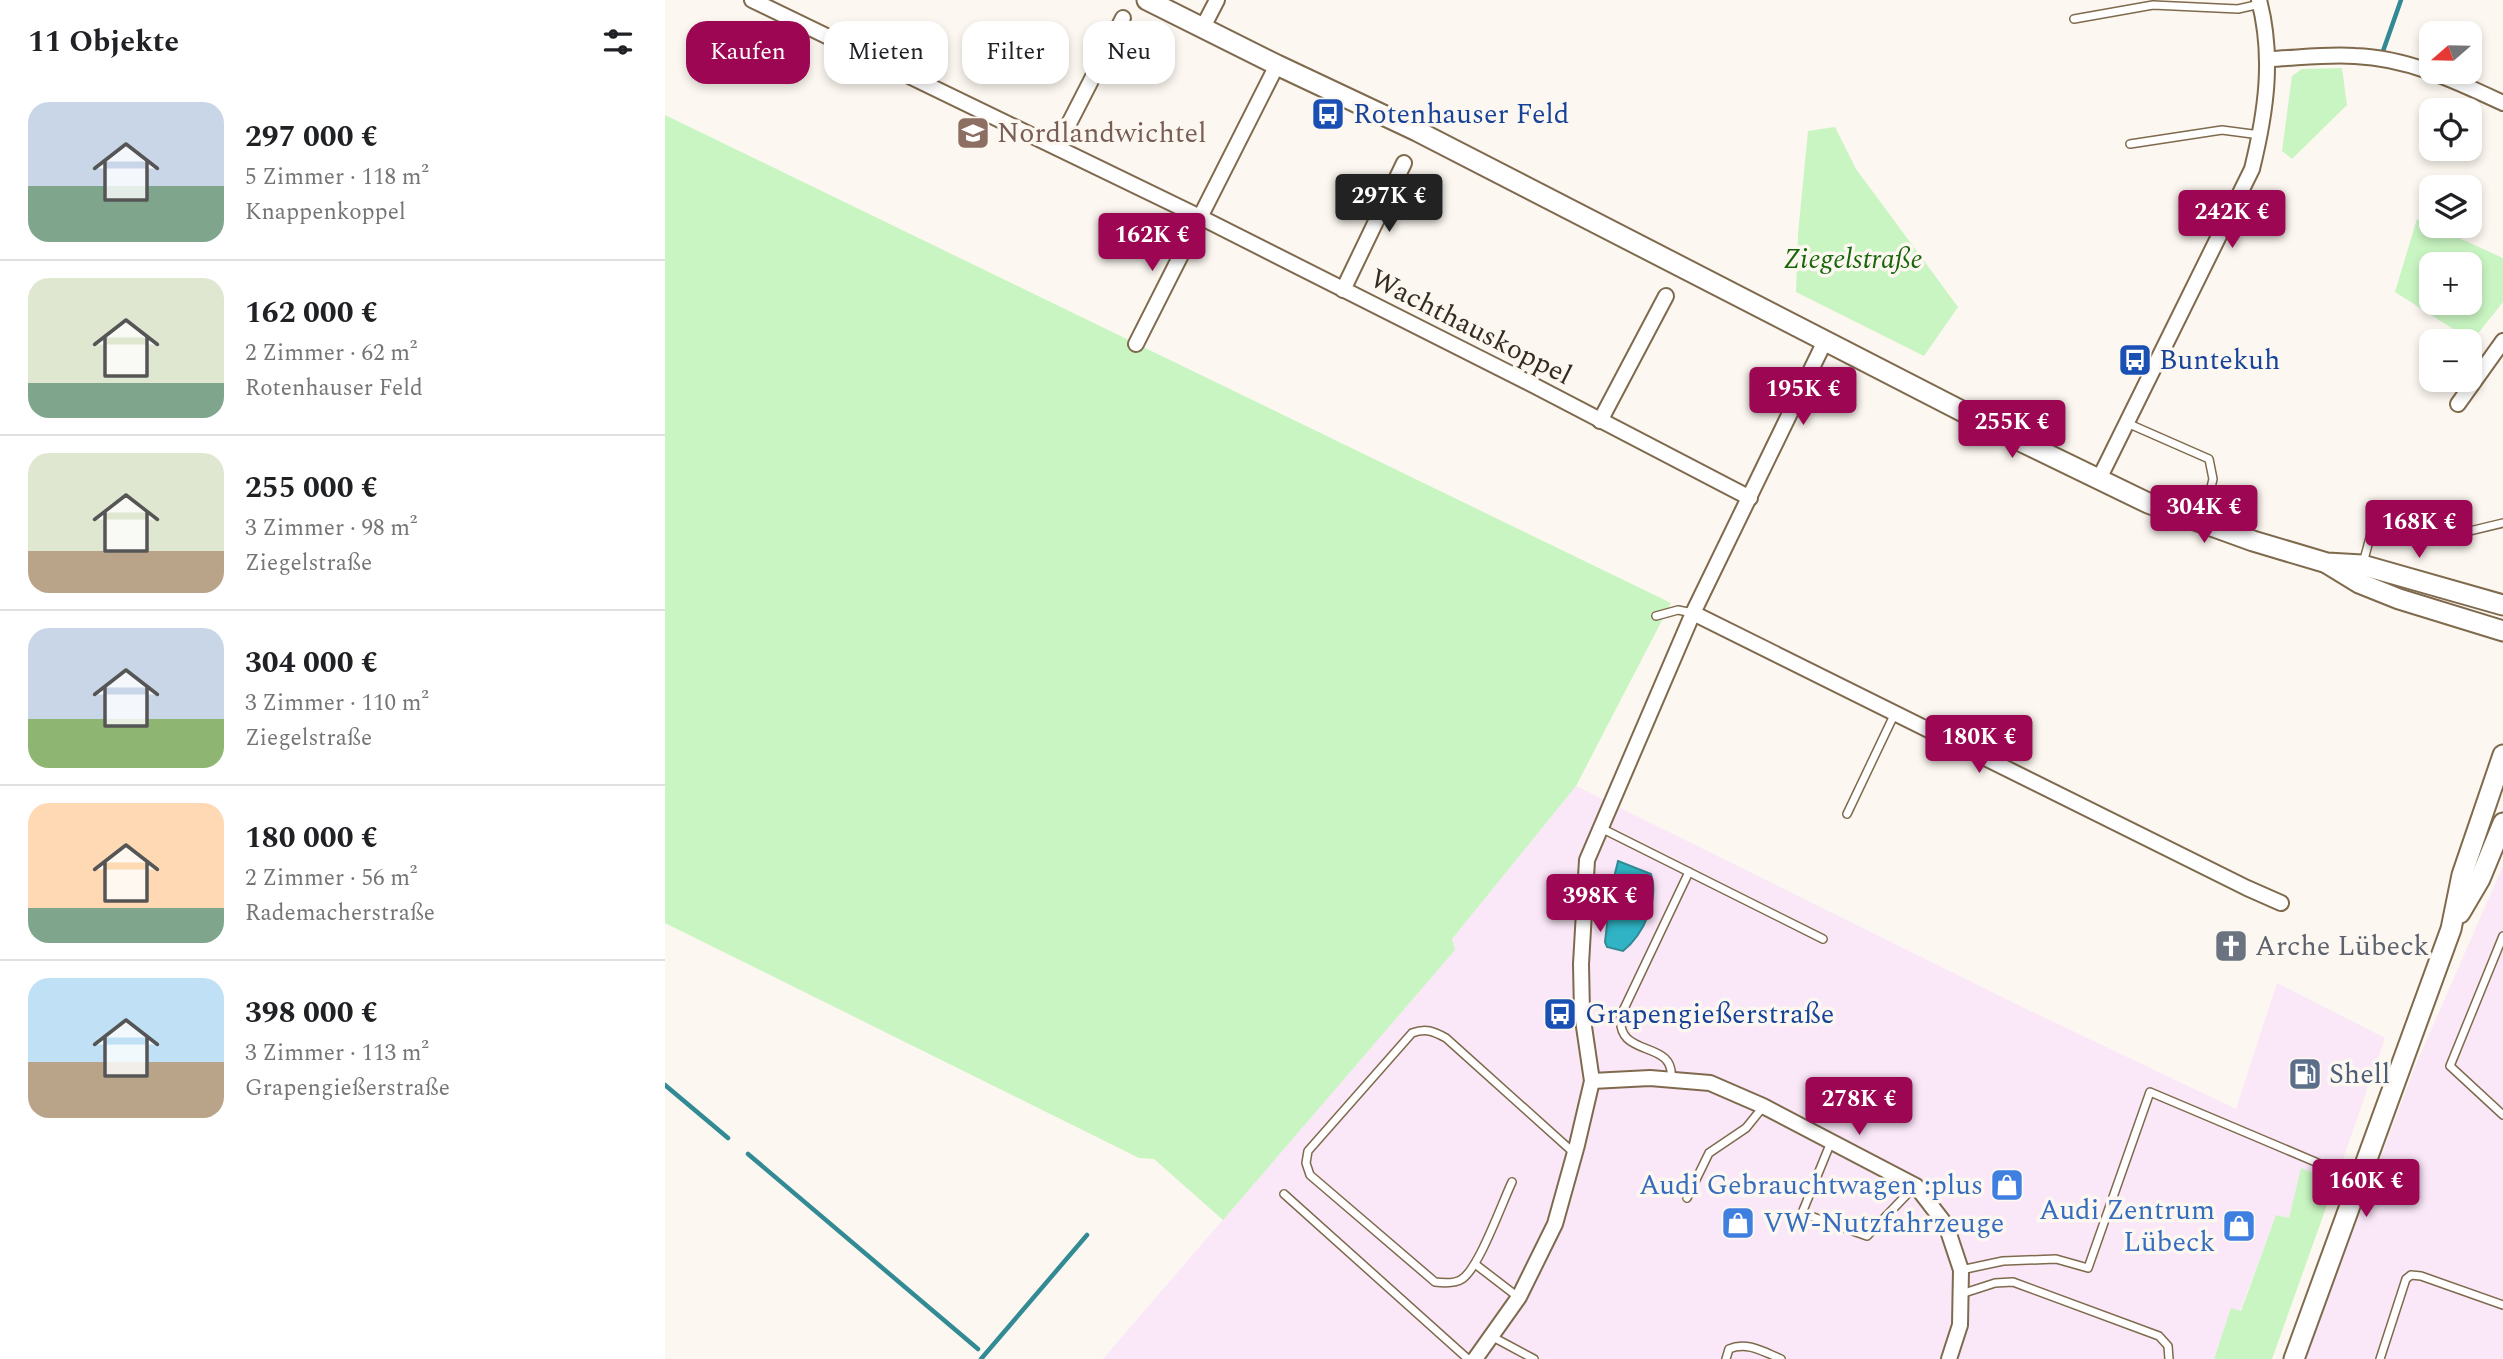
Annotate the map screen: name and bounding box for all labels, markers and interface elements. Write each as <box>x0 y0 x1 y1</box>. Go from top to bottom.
text: 11 Objekte <box>28 19 179 65</box>
chip: Kaufen <box>686 21 810 84</box>
chip: Mieten <box>824 21 948 84</box>
chip: Filter <box>962 21 1069 84</box>
chip: Neu <box>1083 21 1175 84</box>
north arrow <box>2419 21 2481 84</box>
map controls <box>2419 21 2482 392</box>
icon: filters <box>599 23 637 61</box>
place label: Rotenhauser Feld <box>1353 93 1570 136</box>
bus stop icon: Rotenhauser Feld <box>1309 95 1347 133</box>
button: locate <box>2419 98 2482 161</box>
place label: Nordlandwichtel <box>997 112 1206 155</box>
text: 297 000 € <box>245 114 378 160</box>
school or university icon: Nordlandwichtel <box>954 114 992 152</box>
icon: home <box>84 130 168 214</box>
text: 5 Zimmer · 118 m² <box>245 160 429 195</box>
pin: 297K € <box>1332 174 1446 234</box>
button: layers <box>2419 175 2482 238</box>
text: 297K € <box>1351 179 1427 214</box>
pin: 242K € <box>2175 190 2289 250</box>
text: Knappenkoppel <box>245 195 406 230</box>
text: 242K € <box>2194 195 2270 230</box>
pin: 162K € <box>1095 214 1209 273</box>
text: 162K € <box>1114 218 1190 253</box>
park label: Ziegelstraße <box>1783 238 1923 281</box>
button: + <box>2419 252 2482 315</box>
street label: Wachthauskoppel <box>1362 258 1580 396</box>
text: 162 000 € <box>245 290 378 336</box>
icon: home <box>84 306 168 390</box>
button: − <box>2419 329 2482 392</box>
text: 2 Zimmer · 62 m² <box>245 336 417 371</box>
place label: Buntekuh <box>2159 339 2280 382</box>
bus stop icon: Buntekuh <box>2116 341 2154 379</box>
pin: 195K € <box>1746 368 1860 427</box>
text: Rotenhauser Feld <box>245 371 423 406</box>
text: 195K € <box>1765 372 1841 407</box>
pin: 255K € <box>1955 400 2069 460</box>
text: 255K € <box>1974 405 2050 440</box>
text: 255 000 € <box>245 465 378 511</box>
icon: home <box>84 481 168 565</box>
pin: 304K € <box>2147 486 2261 545</box>
text: 304K € <box>2166 490 2242 525</box>
pin: 168K € <box>2362 500 2476 560</box>
text: 168K € <box>2381 505 2457 540</box>
text: 3 Zimmer · 98 m² <box>245 511 417 546</box>
text: Ziegelstraße <box>245 546 372 581</box>
text: 304 000 € <box>245 640 378 686</box>
icon: home <box>84 656 168 740</box>
text: 3 Zimmer · 110 m² <box>245 686 429 721</box>
pin: 180K € <box>1922 716 2036 775</box>
text: 180K € <box>1941 720 2017 755</box>
text: Ziegelstraße <box>245 721 372 756</box>
text: 180 000 € <box>245 815 378 861</box>
icon: home <box>84 831 168 915</box>
text: 2 Zimmer · 56 m² <box>245 861 417 896</box>
pin: 398K € <box>1543 874 1657 934</box>
text: 398K € <box>1562 879 1638 914</box>
text: Rademacherstraße <box>245 896 435 931</box>
place label: Arche Lübeck <box>2255 925 2429 968</box>
church icon: Arche Lübeck <box>2212 927 2250 965</box>
text: 398 000 € <box>245 990 378 1036</box>
place label: Grapengießerstraße <box>1585 993 1834 1036</box>
bus stop icon: Grapengießerstraße <box>1541 995 1579 1033</box>
icon: home <box>84 1006 168 1090</box>
text: 3 Zimmer · 113 m² <box>245 1036 429 1071</box>
place label: Shell <box>2329 1053 2390 1096</box>
fuel station icon: Shell <box>2286 1055 2324 1093</box>
text: Grapengießerstraße <box>245 1071 450 1106</box>
pin: 278K € <box>1802 1078 1916 1137</box>
text: 278K € <box>1821 1082 1897 1117</box>
pin: 160K € <box>2309 1160 2423 1219</box>
place label: Audi Gebrauchtwagen :plus <box>1639 1164 1983 1207</box>
text: 160K € <box>2328 1164 2404 1199</box>
shop icon: Audi Gebrauchtwagen :plus <box>1988 1166 2026 1204</box>
place label: Audi Zentrum Lübeck <box>2039 1189 2215 1264</box>
place label: VW-Nutzfahrzeuge <box>1763 1202 2004 1245</box>
shop icon: VW-Nutzfahrzeuge <box>1719 1204 1757 1242</box>
shop icon: Audi Zentrum Lübeck <box>2220 1207 2258 1245</box>

